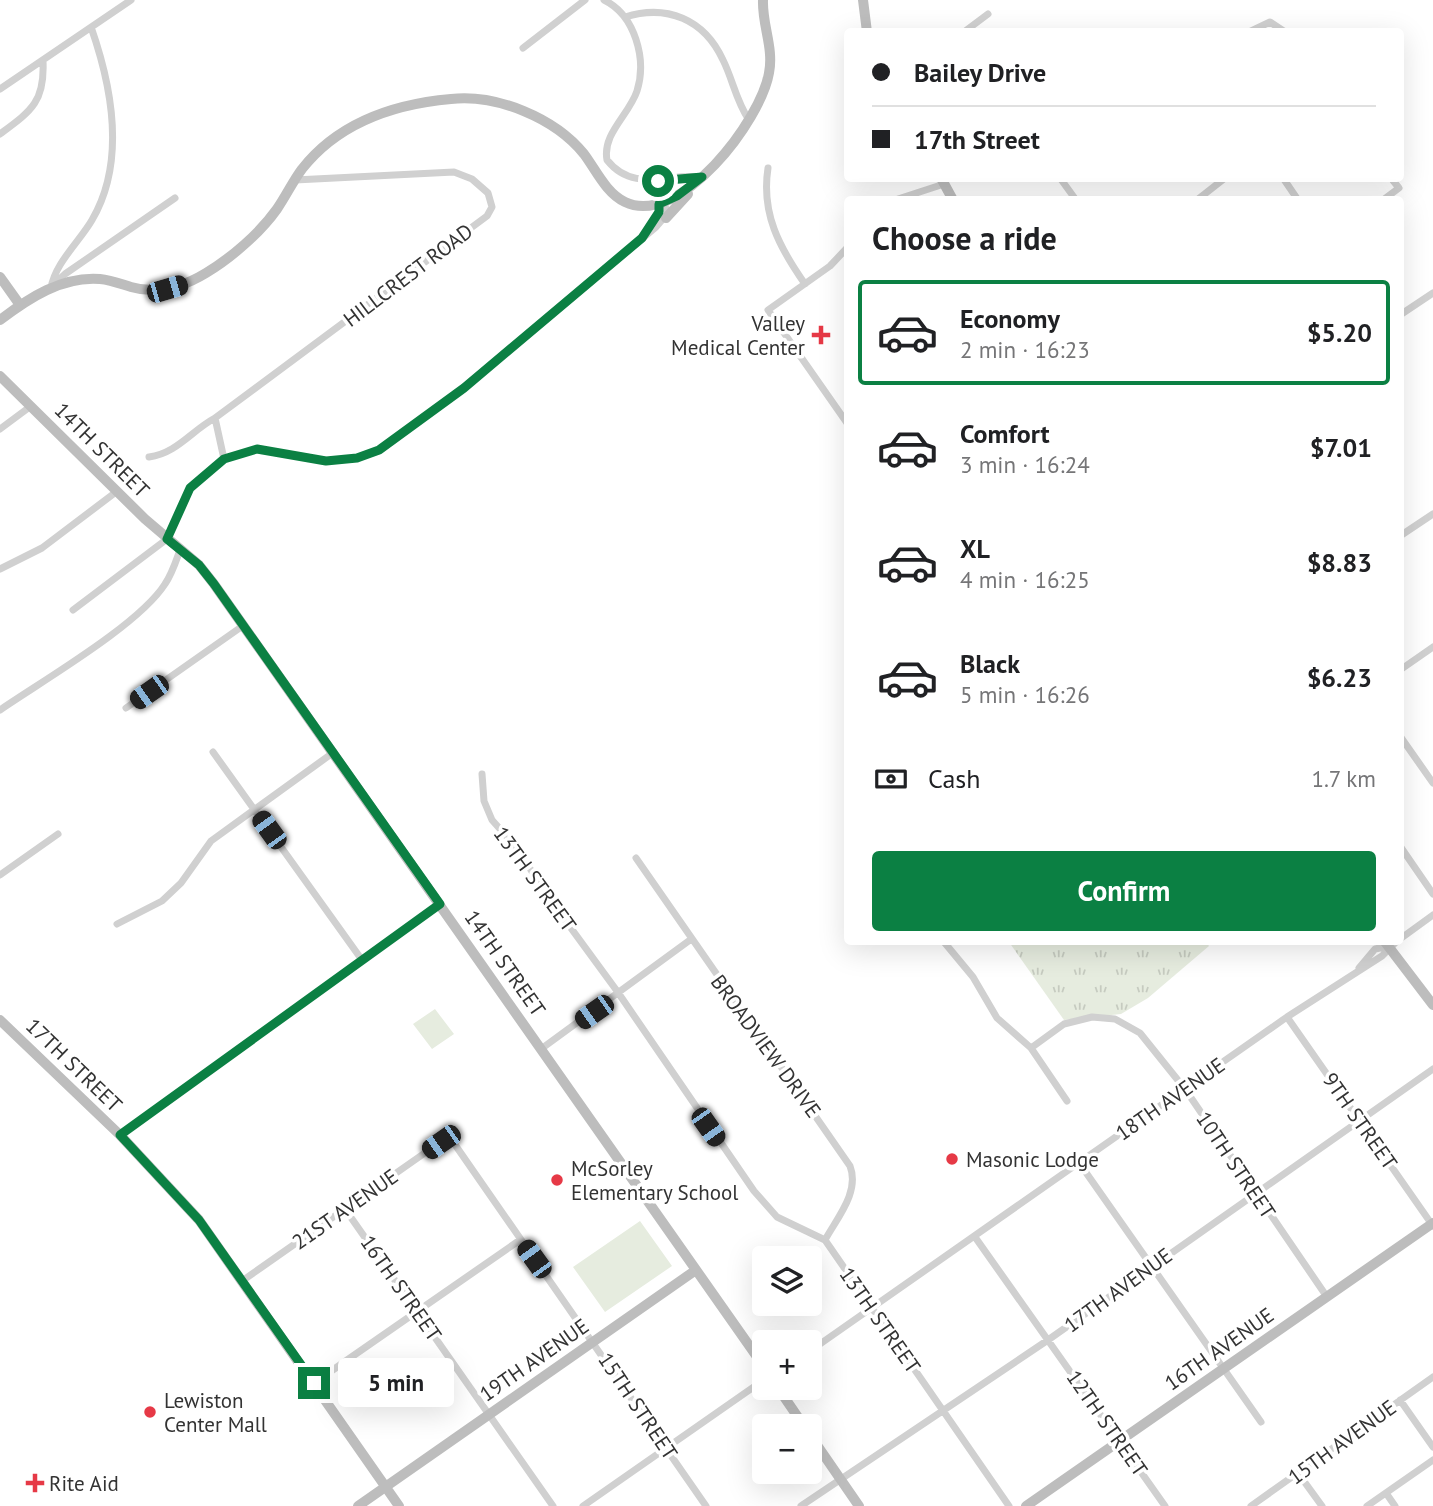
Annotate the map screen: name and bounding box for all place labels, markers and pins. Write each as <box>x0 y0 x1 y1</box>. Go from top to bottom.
place label: Valley Medical Center <box>671 310 805 361</box>
marker: Valley Medical Center <box>811 325 831 345</box>
place label: Masonic Lodge <box>966 1146 1099 1173</box>
marker: Masonic Lodge <box>944 1151 960 1167</box>
place label: McSorley Elementary School <box>571 1155 738 1206</box>
marker: McSorley Elementary School <box>549 1172 565 1188</box>
place label: Lewiston Center Mall <box>164 1387 267 1438</box>
marker: Lewiston Center Mall <box>142 1404 158 1420</box>
place label: Rite Aid <box>49 1470 119 1497</box>
marker: Rite Aid <box>27 1475 43 1491</box>

